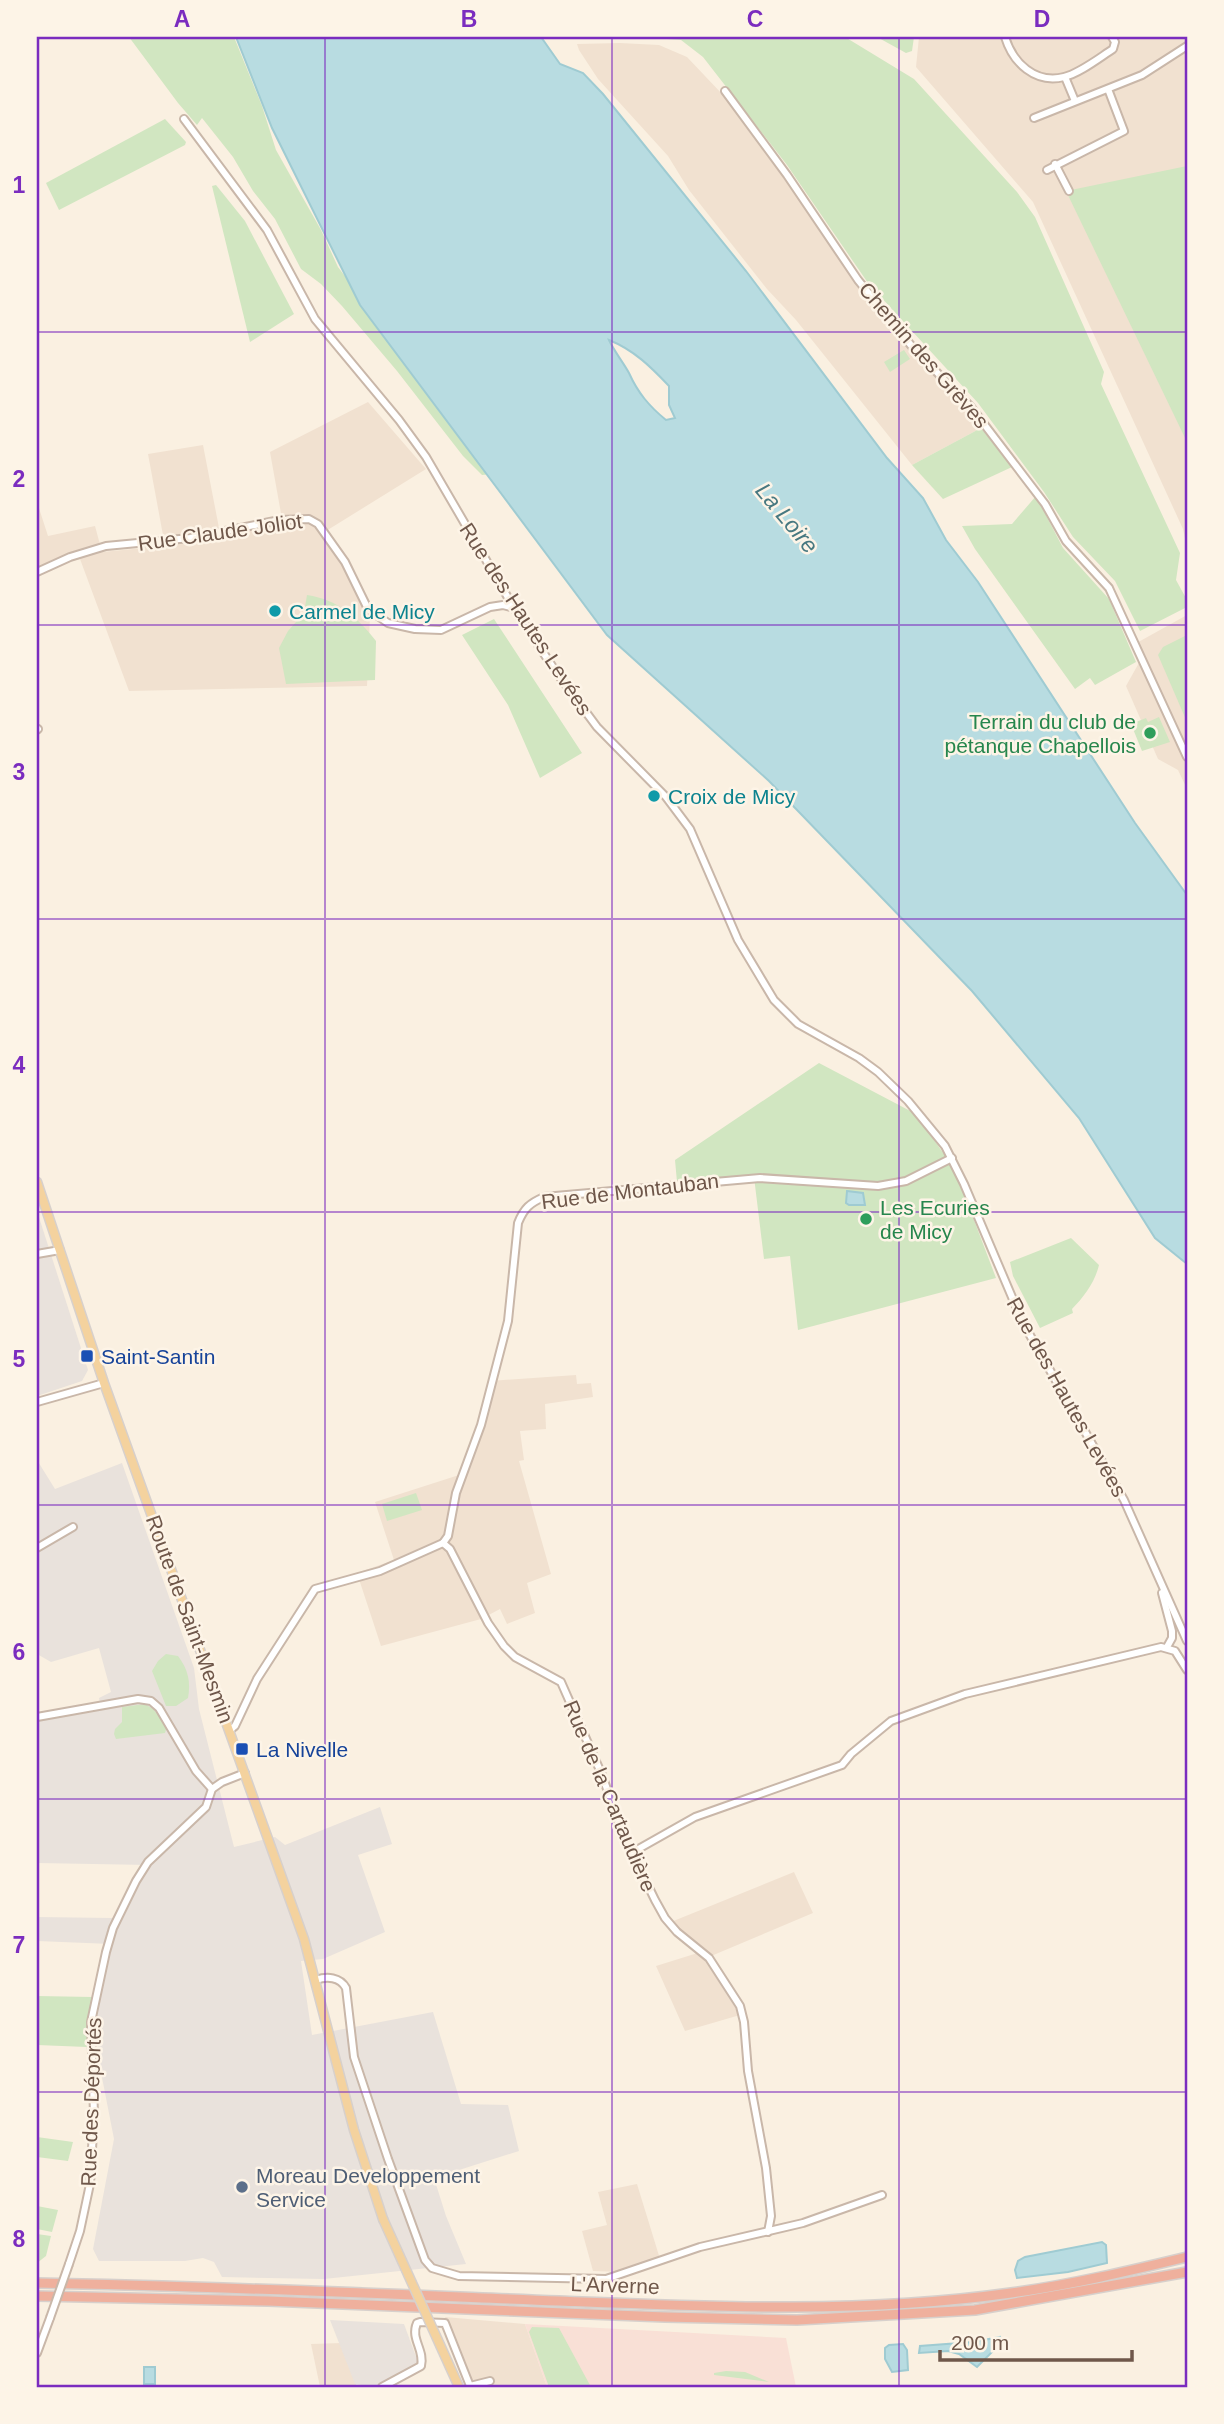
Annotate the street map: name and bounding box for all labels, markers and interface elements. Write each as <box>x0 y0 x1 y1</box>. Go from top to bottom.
text: A <box>174 6 190 32</box>
text: B <box>461 6 477 32</box>
text: C <box>747 6 763 32</box>
text: D <box>1034 6 1050 32</box>
text: 1 <box>13 172 26 198</box>
street label: Chemin des Grèves <box>854 277 994 433</box>
text: 2 <box>13 466 25 492</box>
water label: La Loire <box>750 478 824 558</box>
street label: Rue Claude Joliot <box>136 509 304 555</box>
street label: Rue des Hautes Levées <box>455 519 597 719</box>
place label: Carmel de Micy <box>289 600 435 623</box>
marker: Carmel de Micy <box>267 603 283 619</box>
place label: Terrain du club de pétanque Chapellois <box>945 710 1136 757</box>
marker: Terrain du club de pétanque Chapellois <box>1142 725 1158 741</box>
text: 3 <box>13 759 25 785</box>
place label: Croix de Micy <box>668 785 796 808</box>
marker: Croix de Micy <box>646 788 662 804</box>
text: 4 <box>13 1052 26 1078</box>
street label: Rue de Montauban <box>540 1169 720 1213</box>
place label: Les Ecuries de Micy <box>880 1196 990 1243</box>
marker: Les Ecuries de Micy <box>858 1211 874 1227</box>
street label: Rue des Hautes Levées <box>1003 1293 1131 1501</box>
place label: Saint-Santin <box>101 1345 215 1368</box>
text: 5 <box>13 1346 26 1372</box>
marker: Saint-Santin <box>79 1348 95 1364</box>
street label: Route de Saint-Mesmin <box>142 1512 238 1726</box>
text: 6 <box>13 1639 25 1665</box>
street label: Rue de la Cartaudière <box>559 1697 661 1895</box>
place label: La Nivelle <box>256 1738 348 1761</box>
marker: La Nivelle <box>234 1741 250 1757</box>
text: 7 <box>13 1932 25 1958</box>
street label: Rue des Déportés <box>77 2017 105 2187</box>
place label: Moreau Developpement Service <box>256 2164 480 2211</box>
marker: Moreau Developpement Service <box>234 2179 250 2195</box>
text: 8 <box>13 2226 26 2252</box>
street label: L'Arverne <box>570 2272 660 2298</box>
scale bar <box>940 2319 1133 2363</box>
text: 200 m <box>951 2331 1009 2354</box>

